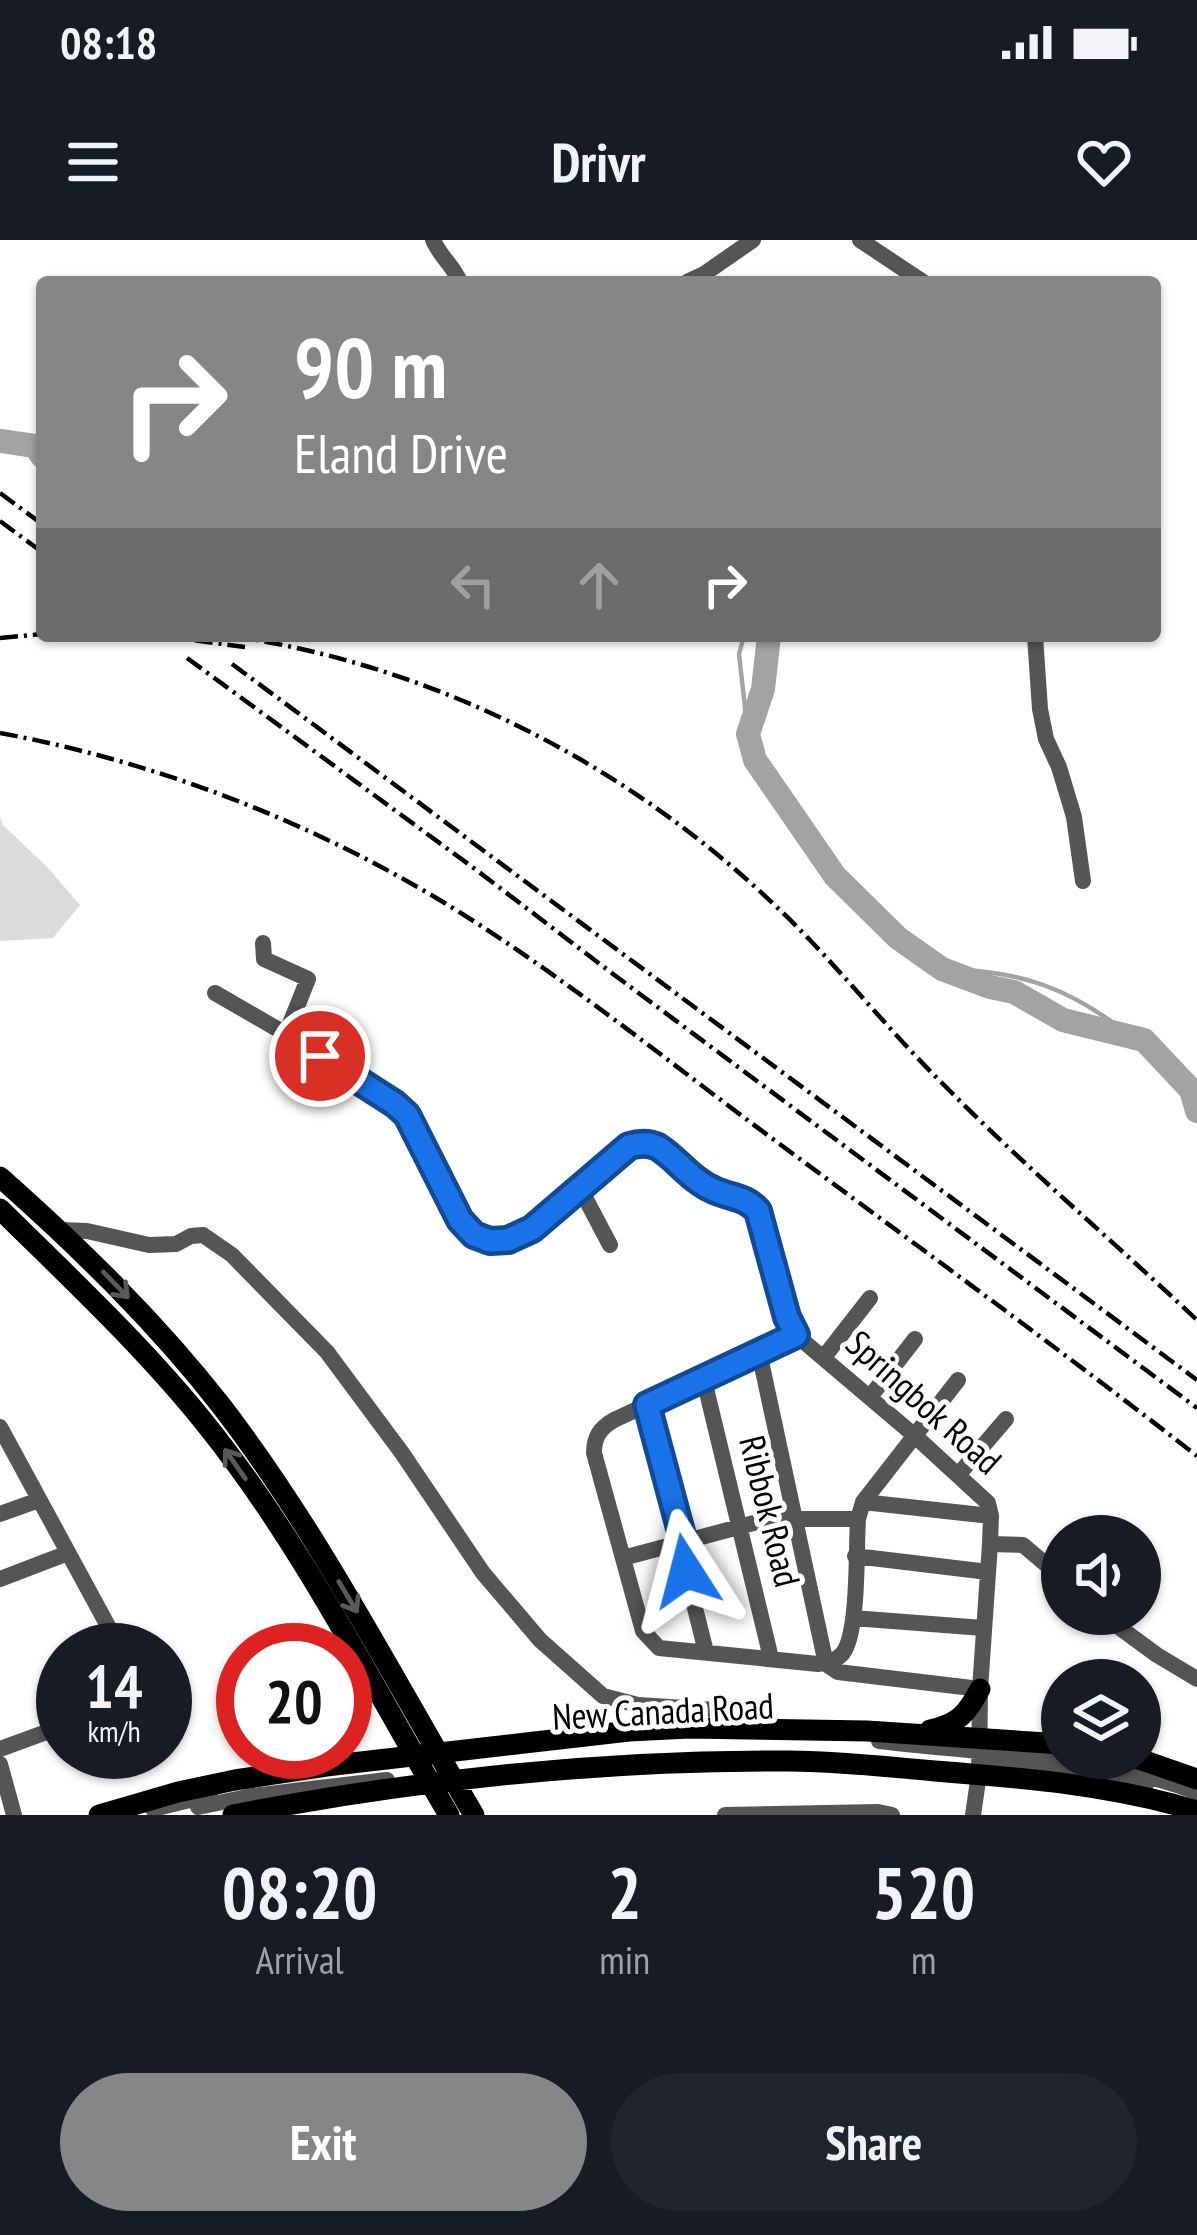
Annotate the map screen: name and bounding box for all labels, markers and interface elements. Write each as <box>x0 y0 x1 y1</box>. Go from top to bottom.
text: 08:18 <box>60 13 157 71</box>
text: Drivr <box>551 127 646 197</box>
icon: menu <box>60 129 126 195</box>
icon: heart <box>1071 129 1137 195</box>
text: 90 m <box>294 312 447 421</box>
icon: right <box>96 324 252 480</box>
text: Eland Drive <box>294 418 508 488</box>
icon: left <box>440 552 506 618</box>
icon: ahead <box>566 552 632 618</box>
icon: right <box>692 552 758 618</box>
pin <box>269 1005 371 1107</box>
icon: arrive <box>287 1023 353 1089</box>
one-way arrow <box>101 1270 130 1299</box>
street label: Springbok Road <box>837 1319 1012 1484</box>
street label: Ribbok Road <box>729 1430 812 1591</box>
one-way arrow <box>223 1448 248 1481</box>
position arrow <box>623 1508 749 1634</box>
map controls <box>1041 1515 1161 1779</box>
button: sound <box>1041 1515 1161 1635</box>
one-way arrow <box>336 1580 360 1614</box>
speed limit sign: 20 <box>216 1623 372 1779</box>
text: 14 <box>85 1647 143 1725</box>
button: layers <box>1041 1659 1161 1779</box>
street label: New Canada Road <box>551 1681 775 1740</box>
text: km/h <box>87 1711 141 1750</box>
text: 08:20 <box>222 1845 378 1938</box>
text: 2 <box>608 1845 642 1938</box>
text: 520 <box>872 1845 975 1938</box>
text: Arrival <box>256 1934 344 1985</box>
text: min <box>599 1934 650 1985</box>
text: m <box>911 1934 936 1985</box>
button: Exit <box>60 2073 587 2211</box>
button: Share <box>611 2073 1137 2211</box>

